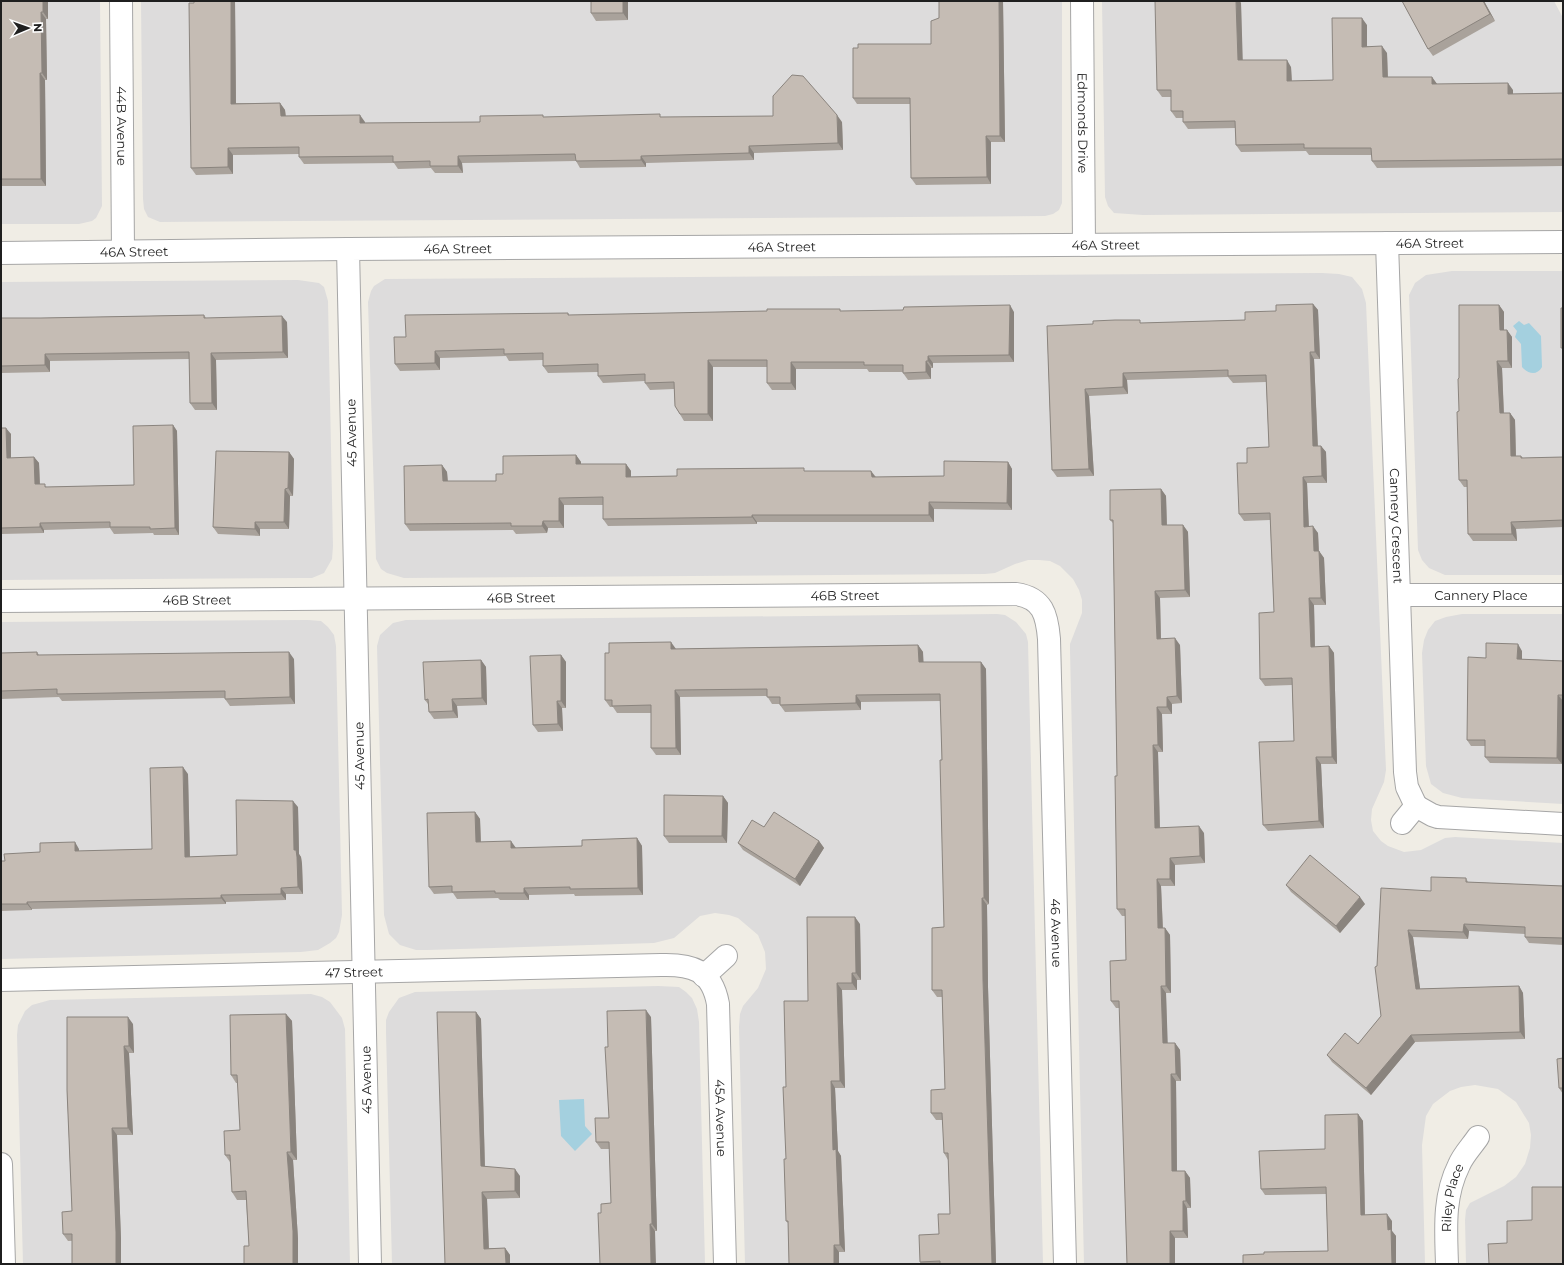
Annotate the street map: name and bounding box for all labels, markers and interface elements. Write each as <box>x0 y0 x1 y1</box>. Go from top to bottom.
north arrow <box>8 8 48 48</box>
text: N <box>31 23 45 32</box>
street label: Edmonds Drive <box>1075 72 1091 174</box>
street label: 44B Avenue <box>114 86 130 166</box>
street label: 46A Street <box>1395 235 1464 251</box>
street label: 46A Street <box>1071 236 1140 253</box>
street label: 46A Street <box>747 238 816 255</box>
street label: 46A Street <box>423 240 492 257</box>
street label: 46A Street <box>100 243 168 260</box>
street label: 45 Avenue <box>342 399 360 467</box>
street label: Cannery Crescent <box>1387 468 1407 584</box>
street label: 46B Street <box>810 587 880 603</box>
street label: Cannery Place <box>1434 587 1528 603</box>
street label: 46B Street <box>486 589 556 606</box>
street label: 46B Street <box>162 591 232 608</box>
street label: 45 Avenue <box>350 722 368 790</box>
street label: 46 Avenue <box>1048 898 1065 968</box>
street label: 47 Street <box>325 963 383 981</box>
street label: 45 Avenue <box>357 1046 375 1114</box>
street label: 45A Avenue <box>712 1079 730 1157</box>
street label: Riley Place <box>1438 1160 1467 1232</box>

